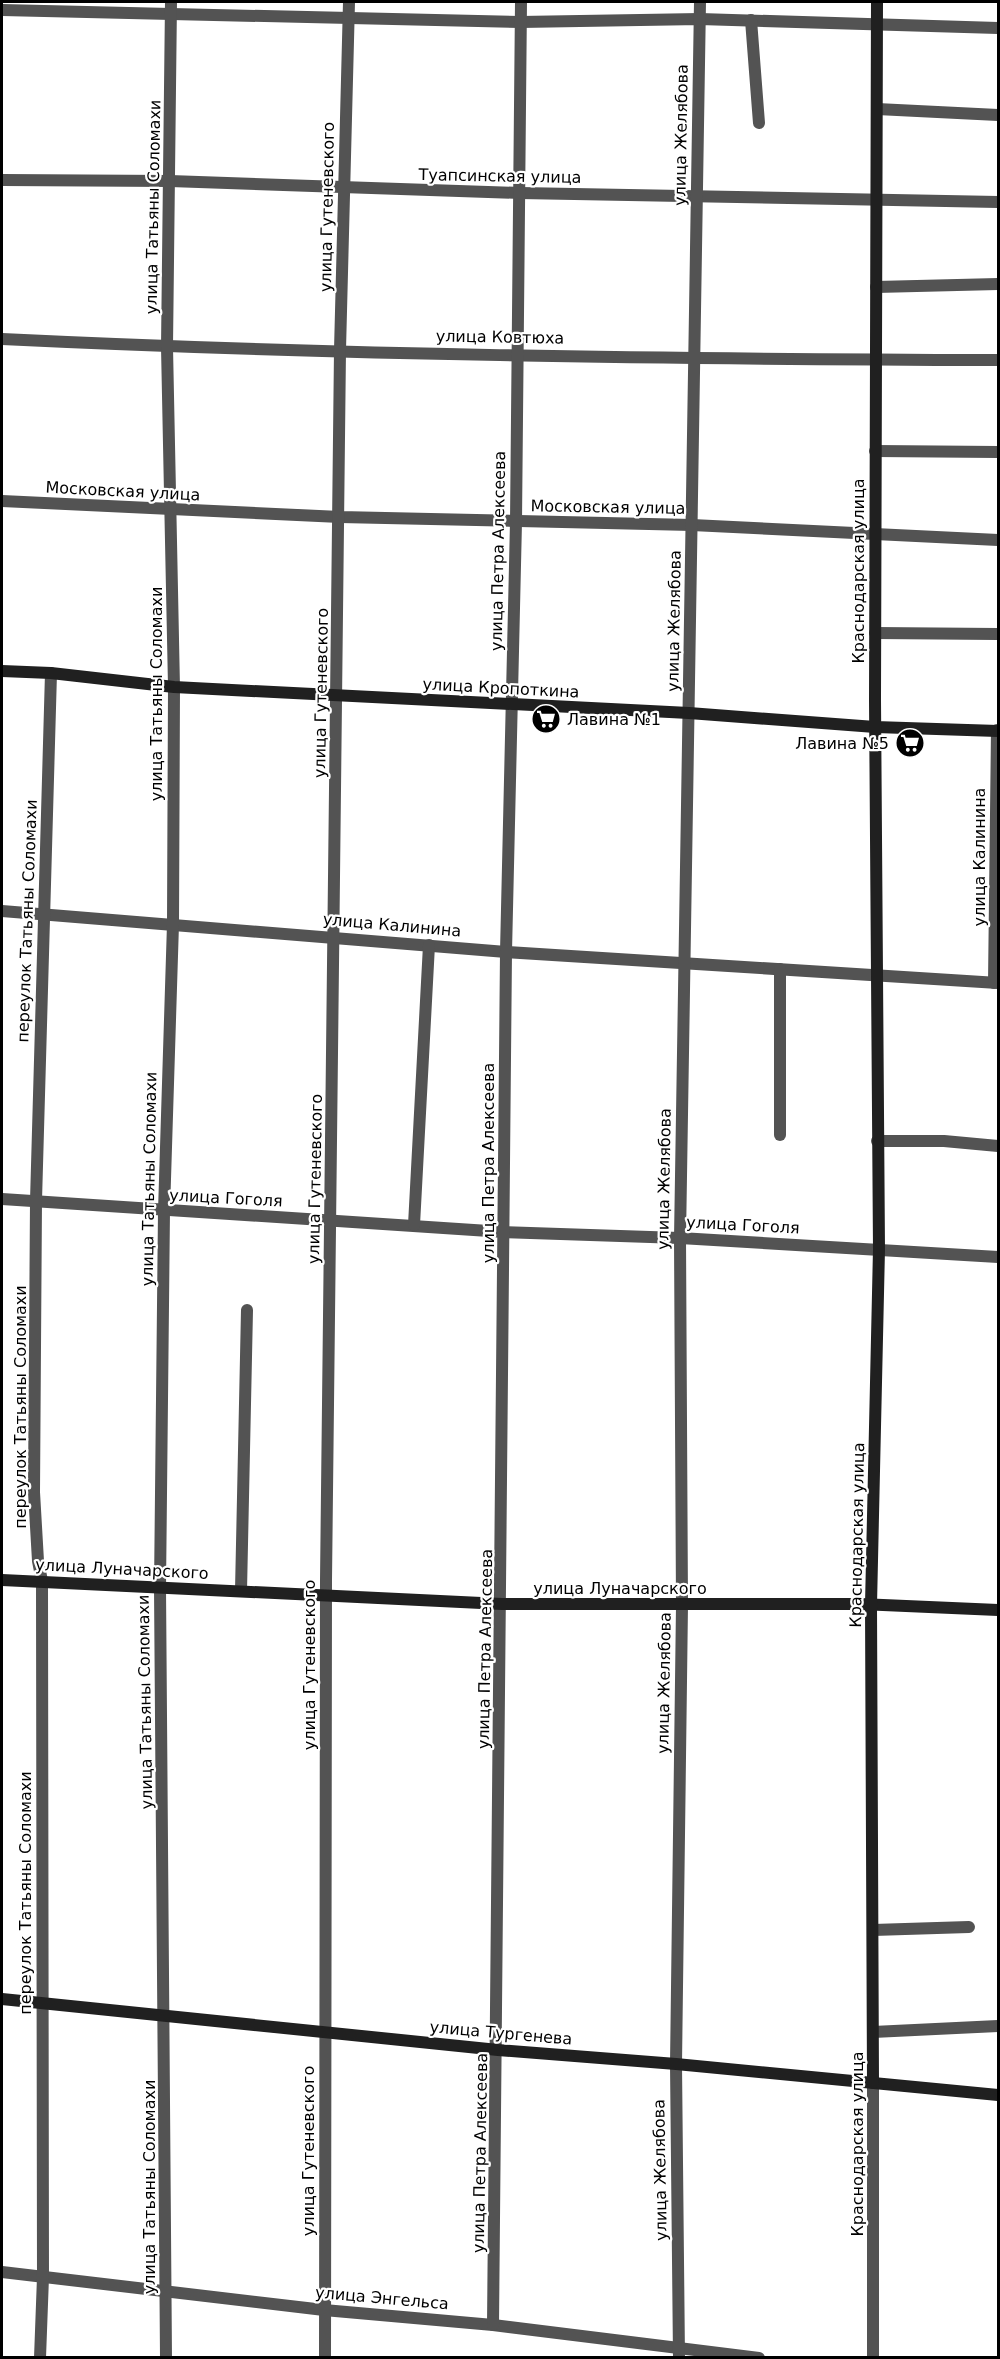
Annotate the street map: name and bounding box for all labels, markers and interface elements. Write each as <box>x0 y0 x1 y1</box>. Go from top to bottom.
street label: улица Желябова <box>670 64 692 206</box>
street label: улица Татьяны Соломахи <box>142 99 164 315</box>
street label: улица Гутеневского <box>316 122 338 292</box>
street label: Туапсинская улица <box>417 165 582 187</box>
street label: улица Ковтюха <box>436 326 564 348</box>
street label: улица Петра Алексеева <box>487 451 509 651</box>
street label: Московская улица <box>45 477 201 505</box>
street label: Краснодарская улица <box>849 478 868 664</box>
street label: Московская улица <box>530 496 686 518</box>
street label: улица Желябова <box>663 550 685 692</box>
street label: улица Татьяны Соломахи <box>147 587 166 801</box>
street label: улица Гутеневского <box>310 608 332 778</box>
street label: улица Кропоткина <box>422 674 580 702</box>
supermarket icon: Лавина №1 <box>530 703 562 735</box>
place label: Лавина №1 <box>567 710 661 729</box>
supermarket icon: Лавина №5 <box>894 727 926 759</box>
place label: Лавина №5 <box>795 734 889 753</box>
street label: улица Калинина <box>970 788 989 926</box>
street label: переулок Татьяны Соломахи <box>13 799 41 1043</box>
street label: улица Калинина <box>322 909 462 941</box>
street label: улица Петра Алексеева <box>479 1063 498 1263</box>
street label: улица Татьяны Соломахи <box>138 1071 160 1287</box>
street label: улица Гутеневского <box>304 1094 326 1264</box>
street label: улица Желябова <box>653 1108 675 1250</box>
street label: улица Гоголя <box>169 1186 283 1210</box>
street label: улица Гоголя <box>686 1213 800 1237</box>
street label: переулок Татьяны Соломахи <box>11 1285 30 1529</box>
street label: Краснодарская улица <box>846 1442 868 1628</box>
street label: улица Петра Алексеева <box>474 1549 496 1749</box>
street label: улица Луначарского <box>35 1555 209 1583</box>
street label: улица Луначарского <box>533 1579 707 1598</box>
street label: улица Гутеневского <box>300 1580 319 1750</box>
street label: улица Татьяны Соломахи <box>134 1594 156 1810</box>
street label: улица Желябова <box>653 1612 675 1754</box>
street label: переулок Татьяны Соломахи <box>16 1771 35 2015</box>
street label: улица Тургенева <box>429 2017 573 2049</box>
street label: Краснодарская улица <box>848 2051 867 2237</box>
street label: улица Петра Алексеева <box>469 2053 491 2253</box>
street label: улица Гутеневского <box>299 2066 318 2236</box>
street label: улица Татьяны Соломахи <box>140 2080 159 2294</box>
street label: улица Желябова <box>649 2099 671 2241</box>
street label: улица Энгельса <box>314 2283 450 2313</box>

